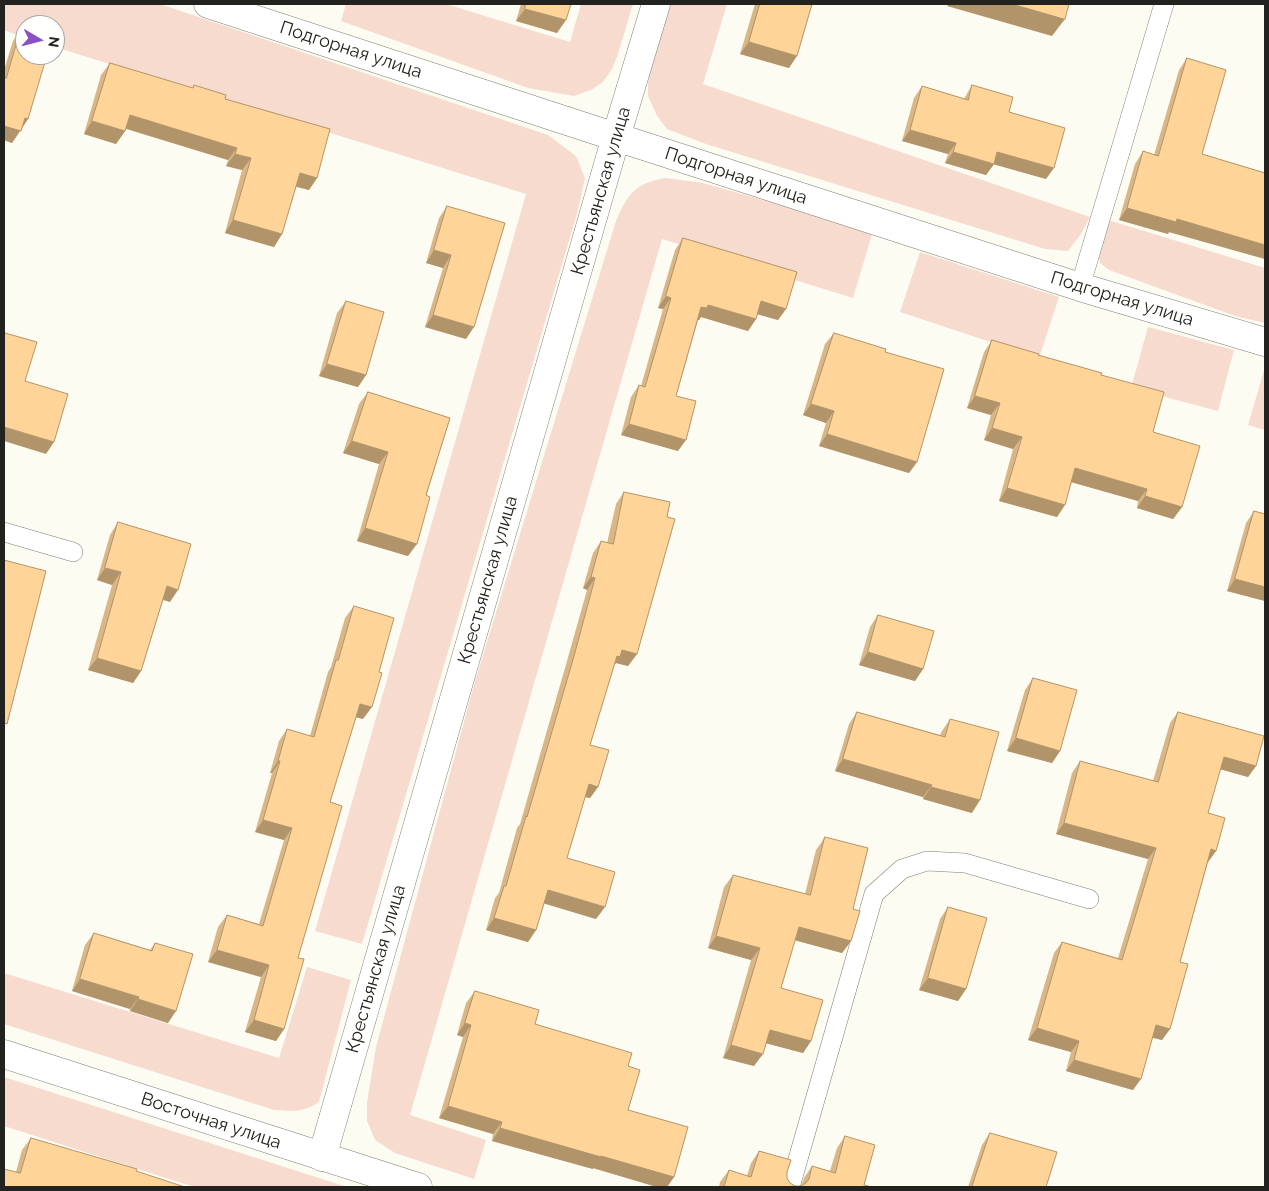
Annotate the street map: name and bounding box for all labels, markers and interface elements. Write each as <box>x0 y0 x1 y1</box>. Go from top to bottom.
north arrow <box>15 15 65 65</box>
street label: Подгорная улица <box>277 17 425 83</box>
text: N <box>45 36 63 48</box>
street label: Крестьянская улица <box>567 104 635 278</box>
street label: Подгорная улица <box>662 143 810 209</box>
street label: Подгорная улица <box>1048 267 1196 331</box>
street label: Крестьянская улица <box>454 493 522 667</box>
street label: Крестьянская улица <box>342 882 410 1056</box>
street label: Восточная улица <box>138 1088 284 1154</box>

